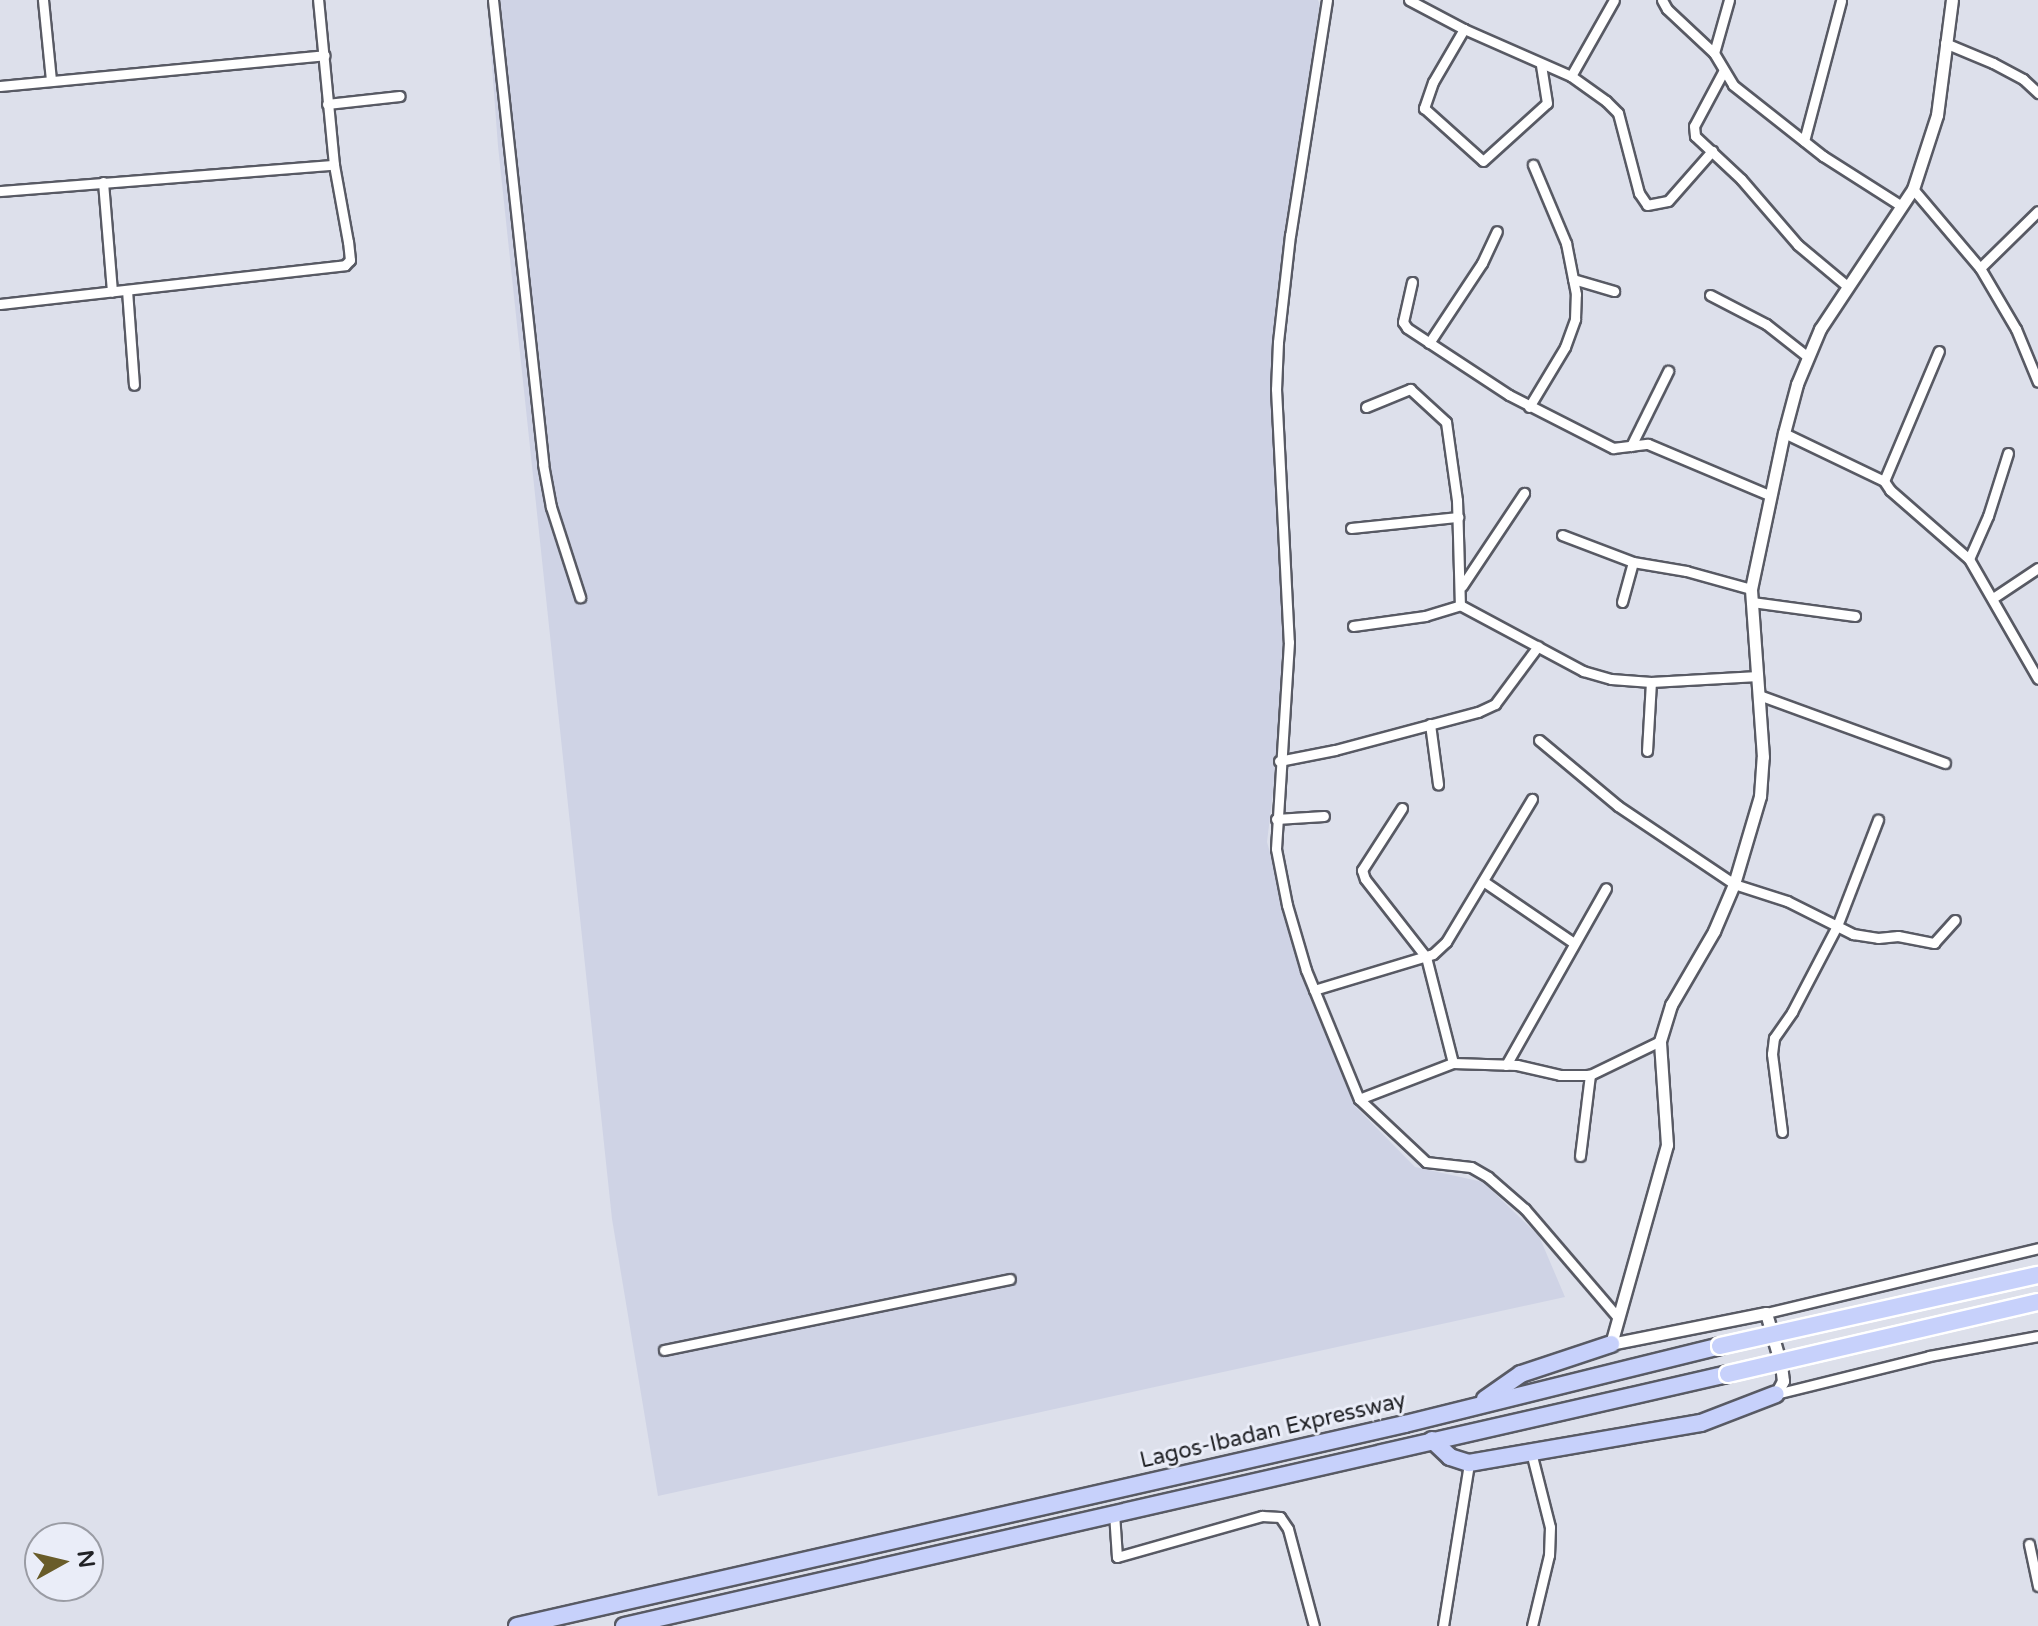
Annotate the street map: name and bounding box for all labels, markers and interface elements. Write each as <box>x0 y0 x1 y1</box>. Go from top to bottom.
street label: Lagos-Ibadan Expressway <box>1137 1388 1409 1474</box>
north arrow <box>24 1522 104 1602</box>
text: N <box>72 1548 100 1569</box>

